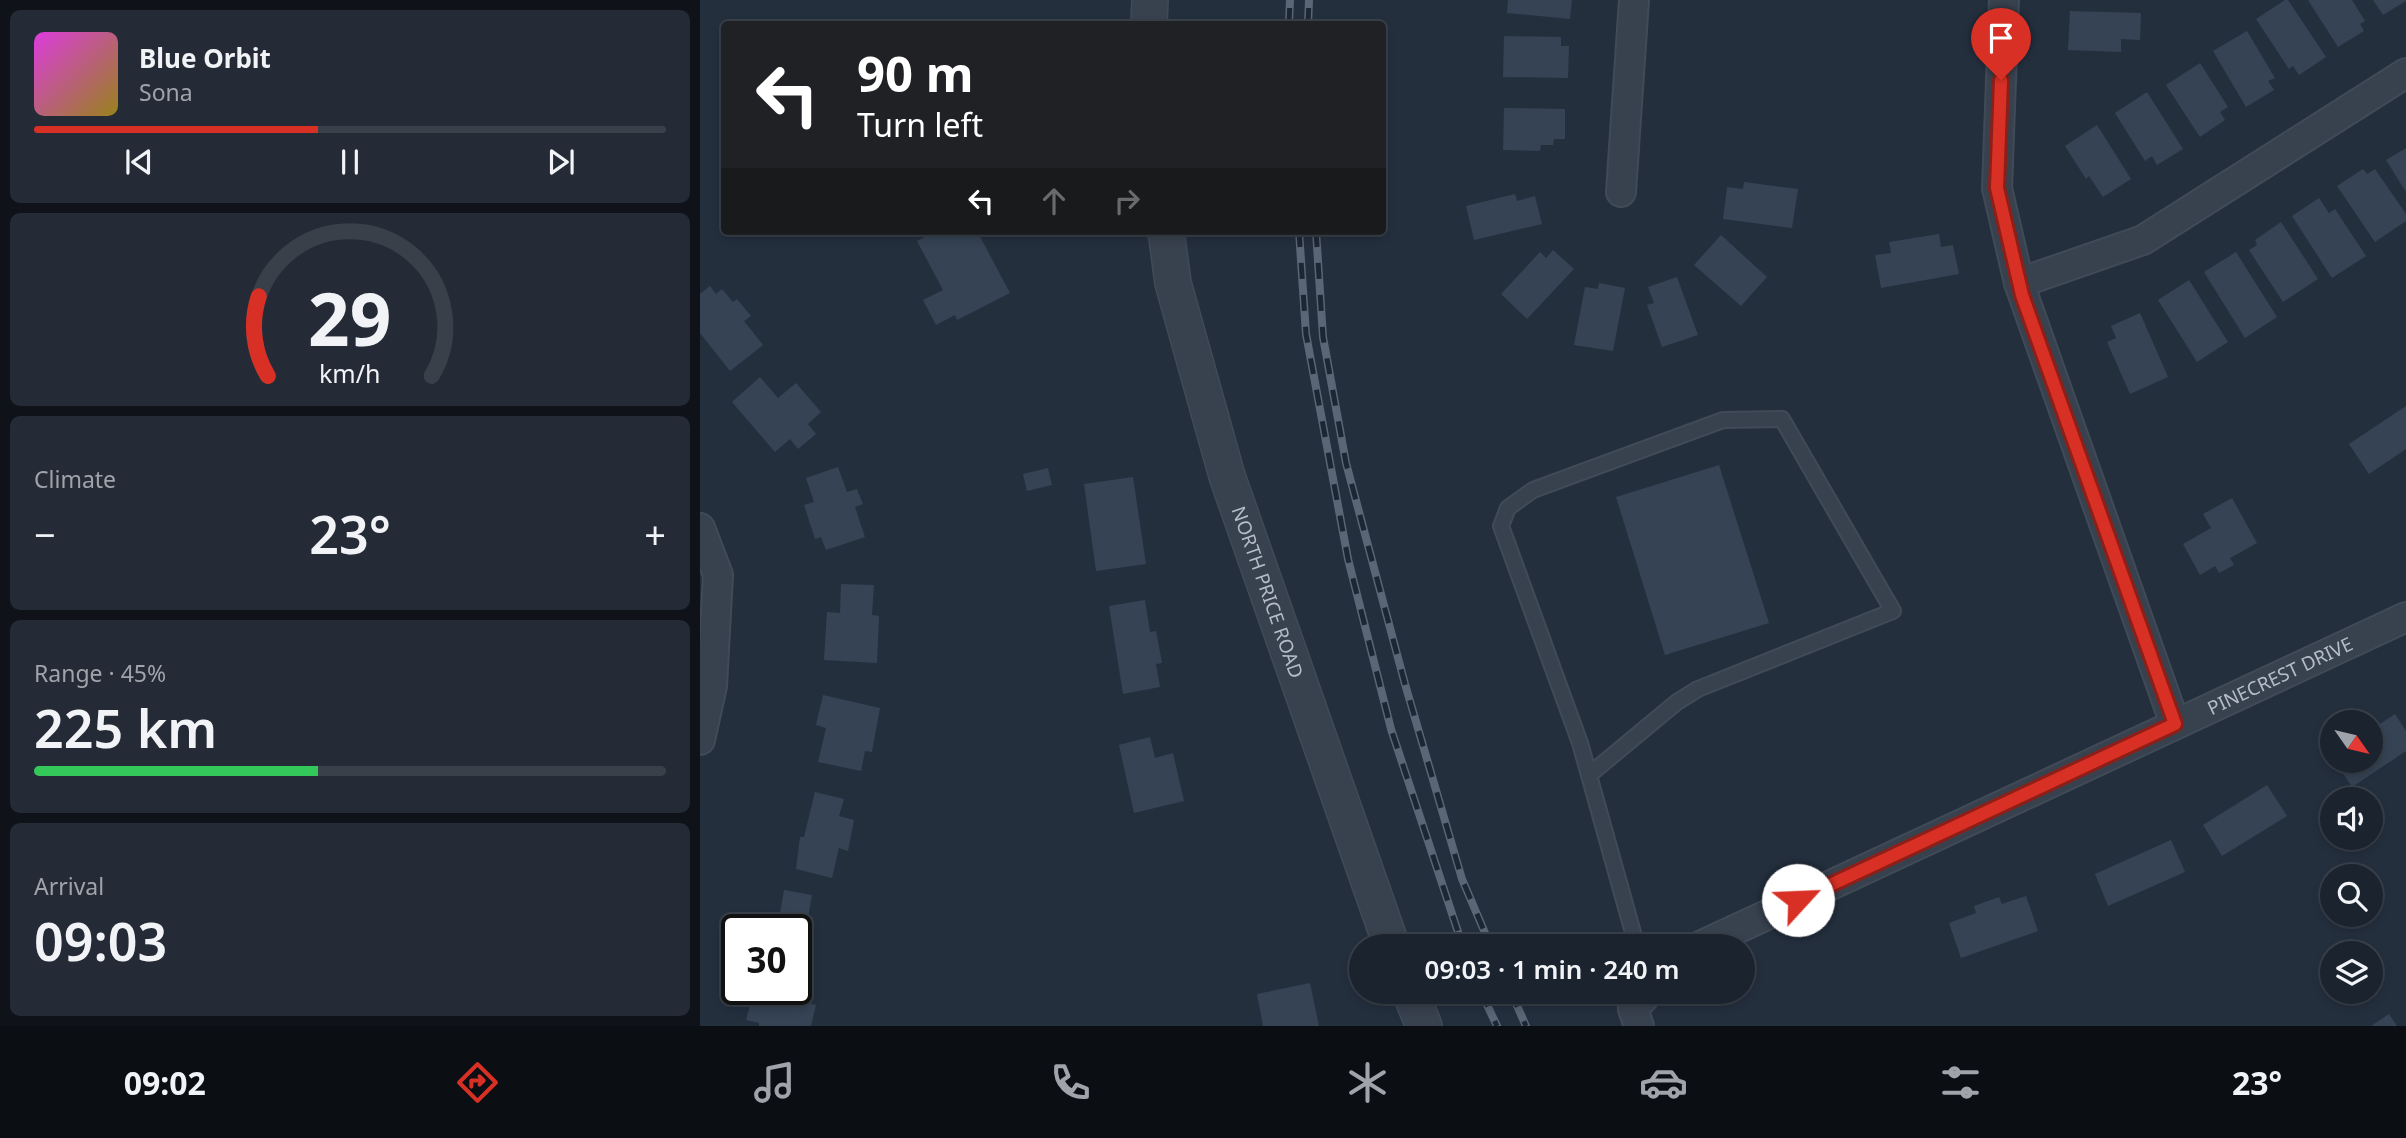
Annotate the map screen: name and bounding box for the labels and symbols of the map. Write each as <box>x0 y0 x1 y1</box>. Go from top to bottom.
pin <box>1971 8 2031 80</box>
street label: NORTH PRICE ROAD <box>1226 503 1310 682</box>
street label: PINECREST DRIVE <box>2203 631 2357 721</box>
north arrow <box>2320 710 2384 774</box>
position arrow <box>1761 863 1835 937</box>
speed limit sign: 30 <box>721 914 812 1005</box>

